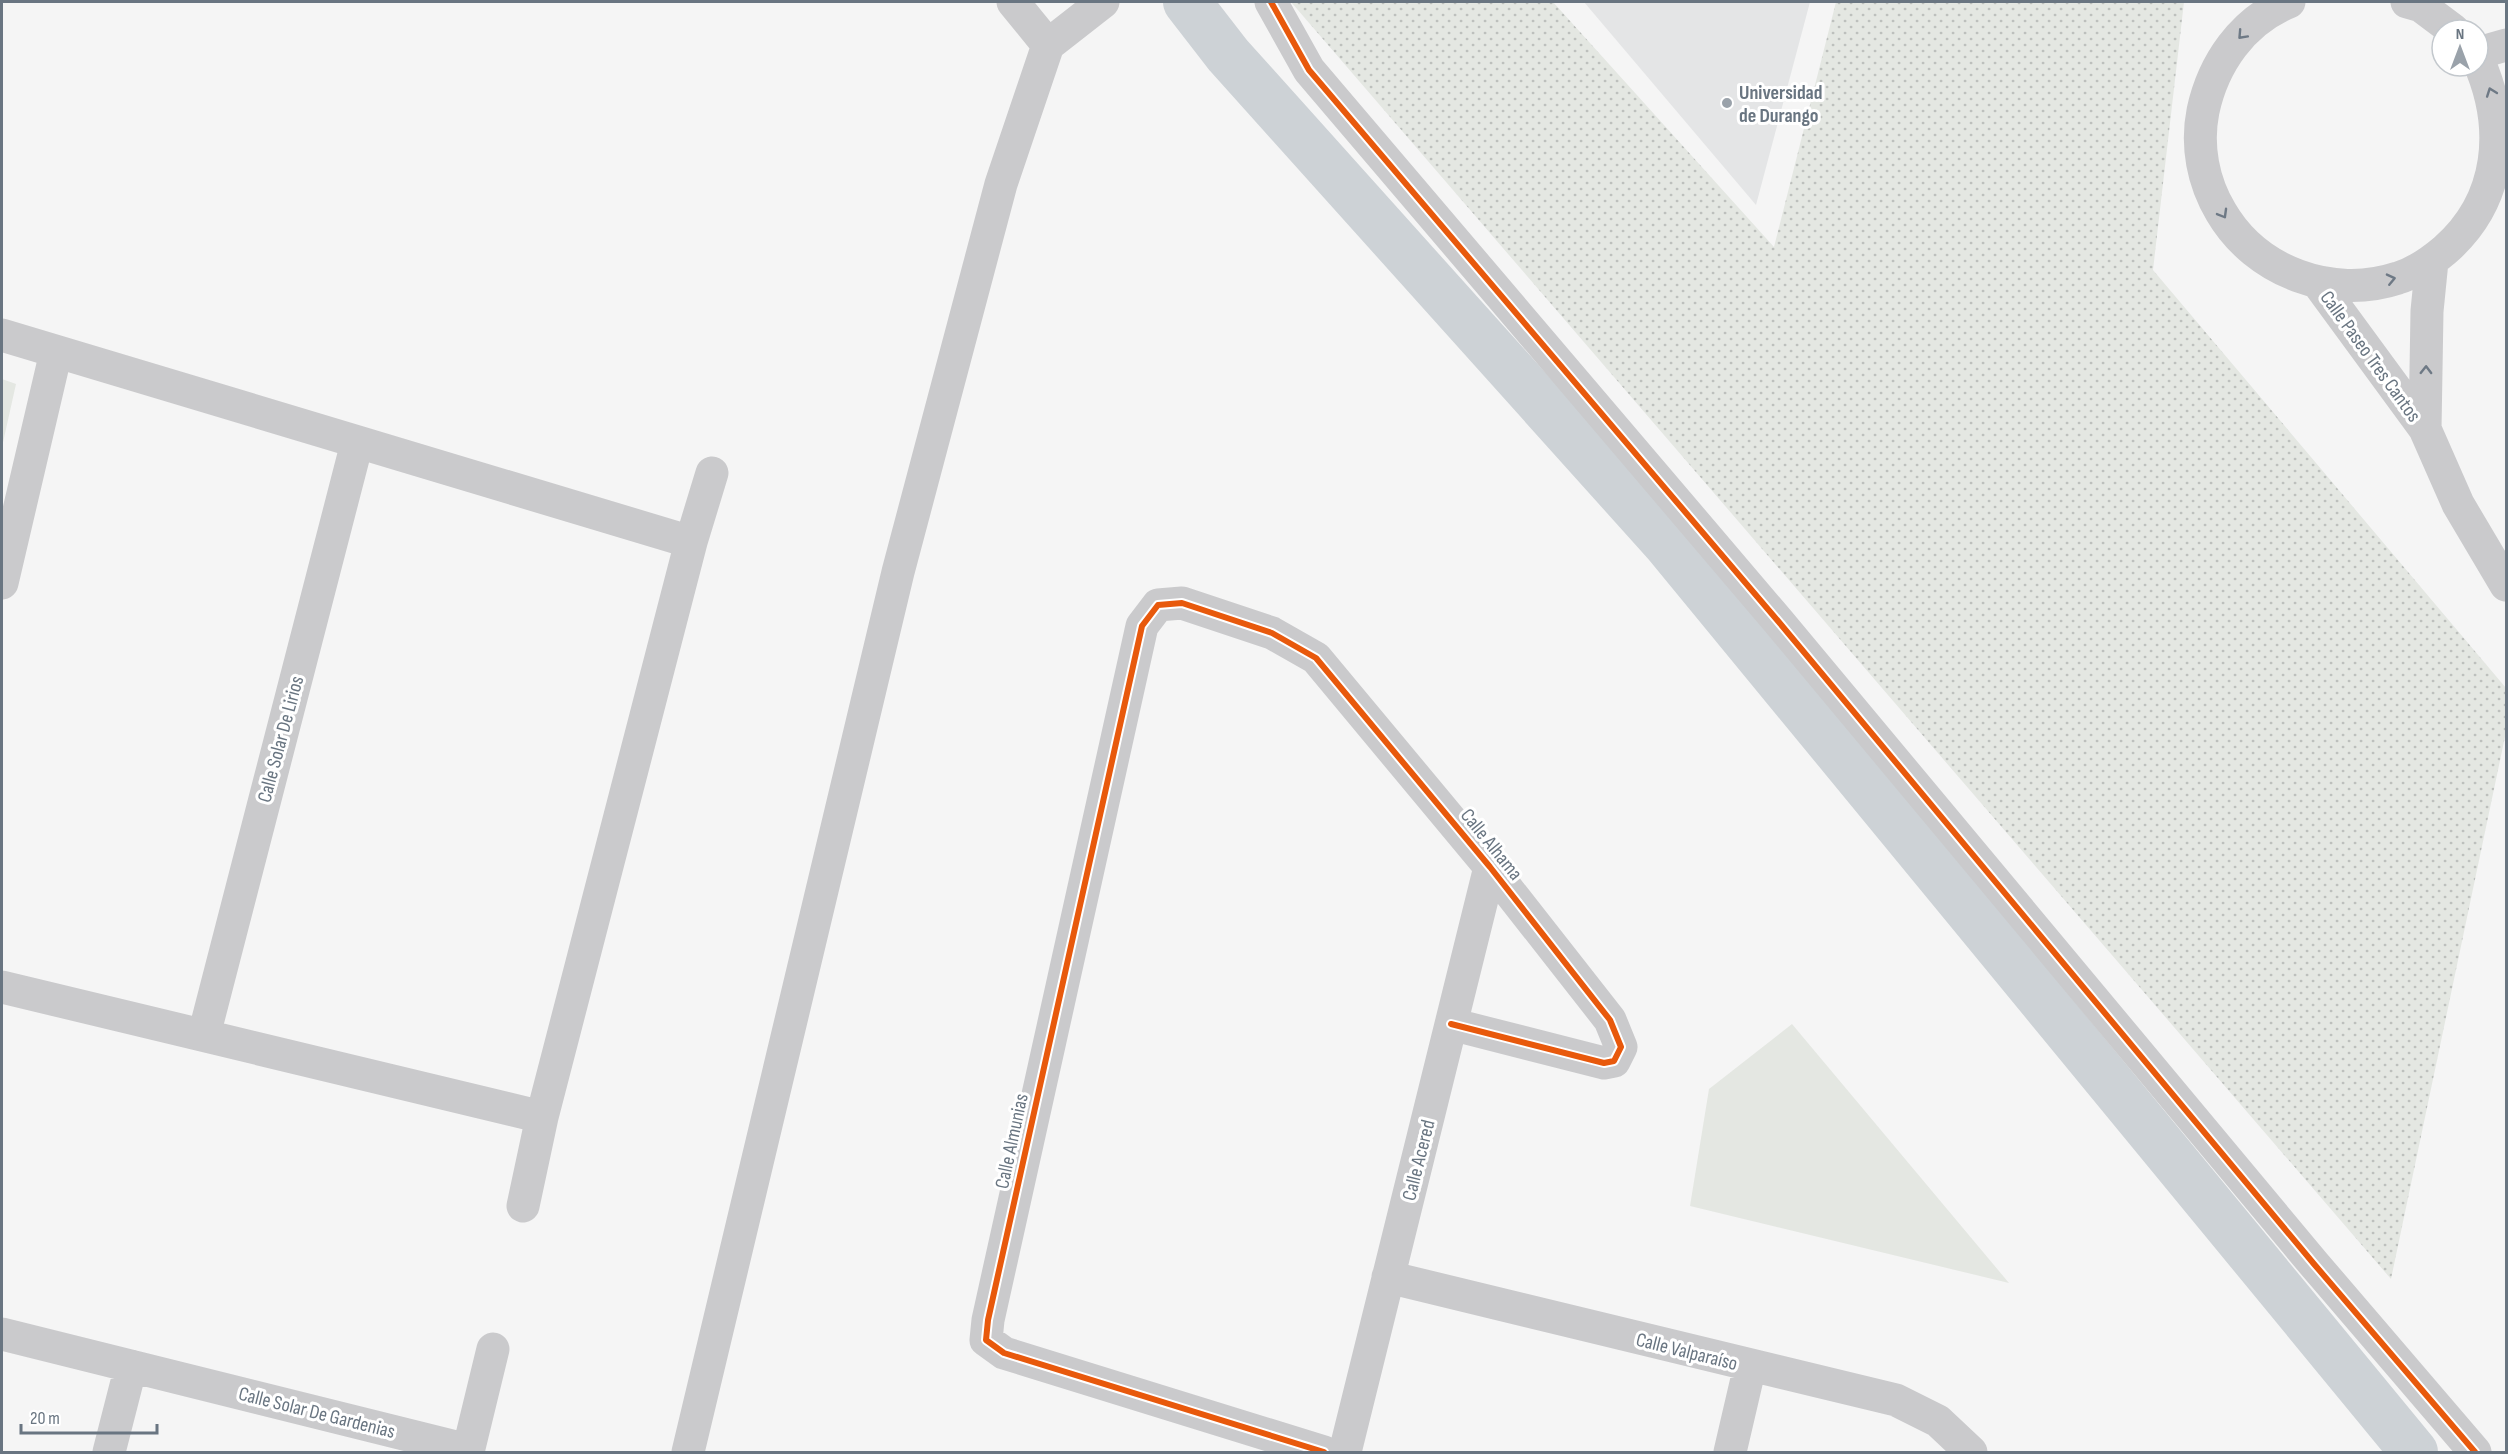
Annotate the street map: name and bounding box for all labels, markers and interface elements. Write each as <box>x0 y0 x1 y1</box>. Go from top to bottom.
north arrow <box>2430 18 2490 78</box>
text: N <box>2456 25 2464 44</box>
one-way arrow <box>2238 28 2249 39</box>
place label: Universidad de Durango <box>1739 81 1823 128</box>
one-way arrow <box>2486 87 2498 98</box>
marker: Universidad de Durango <box>1720 96 1734 110</box>
one-way arrow <box>2215 208 2227 218</box>
one-way arrow <box>2386 273 2396 286</box>
street label: Calle Paseo Tres Cantos <box>2315 286 2426 427</box>
one-way arrow <box>2420 366 2432 375</box>
street label: Calle Solar De Lirios <box>253 673 309 805</box>
street label: Calle Alhama <box>1455 804 1527 885</box>
street label: Calle Almunias <box>990 1091 1034 1191</box>
street label: Calle Acered <box>1397 1117 1441 1203</box>
street label: Calle Valparaíso <box>1633 1328 1740 1376</box>
street label: Calle Solar De Gardenias <box>236 1382 398 1444</box>
scale bar <box>21 1397 158 1435</box>
text: 20 m <box>30 1408 60 1429</box>

